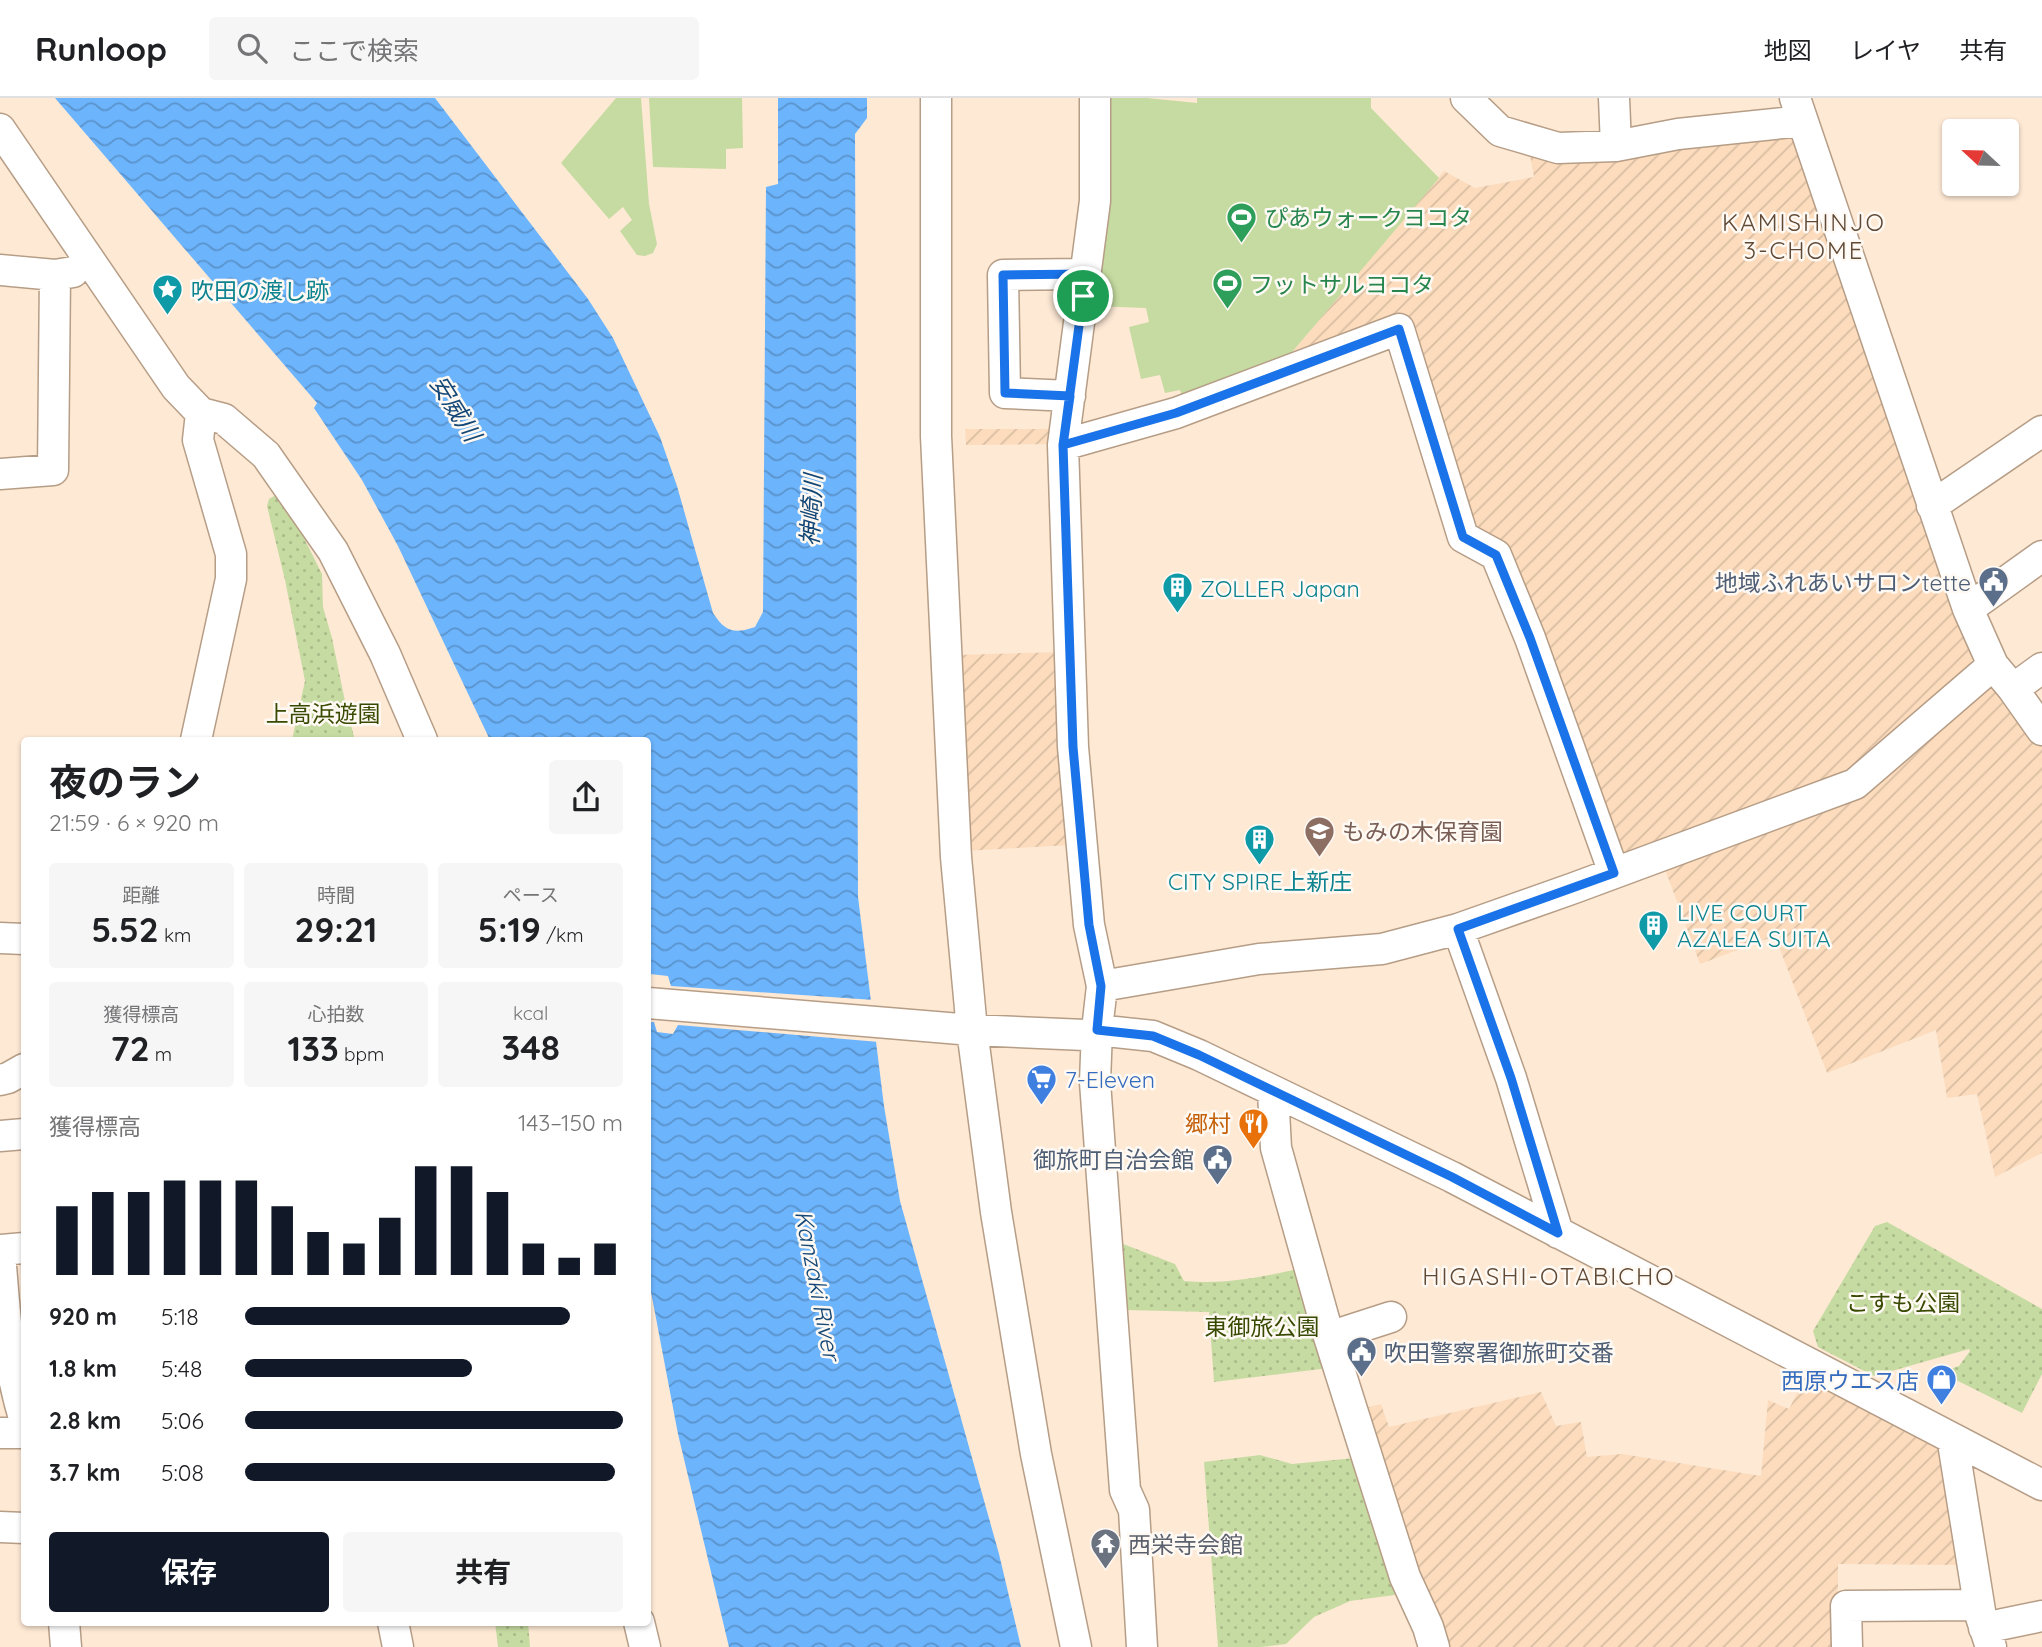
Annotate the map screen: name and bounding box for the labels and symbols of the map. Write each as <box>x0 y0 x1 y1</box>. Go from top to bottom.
north arrow <box>1942 119 2020 196</box>
sports icon: ぴあウォークヨコタ <box>1225 200 1259 244</box>
place label: ぴあウォークヨコタ <box>1265 203 1472 232</box>
district label: KAMISHINJO 3-CHOME <box>1722 207 1886 265</box>
pin <box>1053 266 1113 326</box>
sports icon: フットサルヨコタ <box>1210 267 1244 311</box>
place label: フットサルヨコタ <box>1250 270 1434 299</box>
place icon: 吹田の渡し跡 <box>151 273 185 317</box>
place label: 吹田の渡し跡 <box>191 276 329 305</box>
water label: 安威川 <box>424 370 489 449</box>
water label: 神崎川 <box>794 470 828 547</box>
public building icon: 地域ふれあいサロンtette <box>1977 565 2011 609</box>
place label: 地域ふれあいサロンtette <box>1715 568 1971 597</box>
building icon: ZOLLER Japan <box>1160 571 1194 615</box>
place label: ZOLLER Japan <box>1200 574 1360 603</box>
park label: 上高浜遊園 <box>266 699 381 728</box>
school or university icon: もみの木保育園 <box>1302 814 1336 858</box>
place label: もみの木保育園 <box>1342 817 1503 846</box>
building icon: CITY SPIRE上新庄 <box>1243 823 1277 867</box>
place label: CITY SPIRE上新庄 <box>1168 867 1352 896</box>
place label: LIVE COURT AZALEA SUITA <box>1677 898 1831 953</box>
building icon: LIVE COURT AZALEA SUITA <box>1637 908 1671 952</box>
supermarket icon: 7-Eleven <box>1025 1062 1059 1106</box>
place label: 7-Eleven <box>1065 1065 1155 1094</box>
restaurant icon: 郷村 <box>1237 1106 1271 1150</box>
place label: 郷村 <box>1185 1109 1231 1138</box>
public building icon: 御旅町自治会館 <box>1200 1142 1234 1186</box>
place label: 御旅町自治会館 <box>1033 1145 1194 1174</box>
water label: Kanzaki River <box>789 1208 848 1365</box>
district label: HIGASHI-OTABICHO <box>1422 1261 1676 1291</box>
park label: こすも公園 <box>1846 1288 1960 1317</box>
park label: 東御旅公園 <box>1205 1312 1320 1341</box>
public building icon: 吹田警察署御旅町交番 <box>1344 1335 1378 1379</box>
place label: 吹田警察署御旅町交番 <box>1384 1338 1614 1367</box>
shop icon: 西原ウエス店 <box>1925 1363 1959 1407</box>
place label: 西原ウエス店 <box>1781 1366 1919 1395</box>
temple icon: 西栄寺会館 <box>1088 1527 1122 1571</box>
place label: 西栄寺会館 <box>1128 1530 1243 1559</box>

